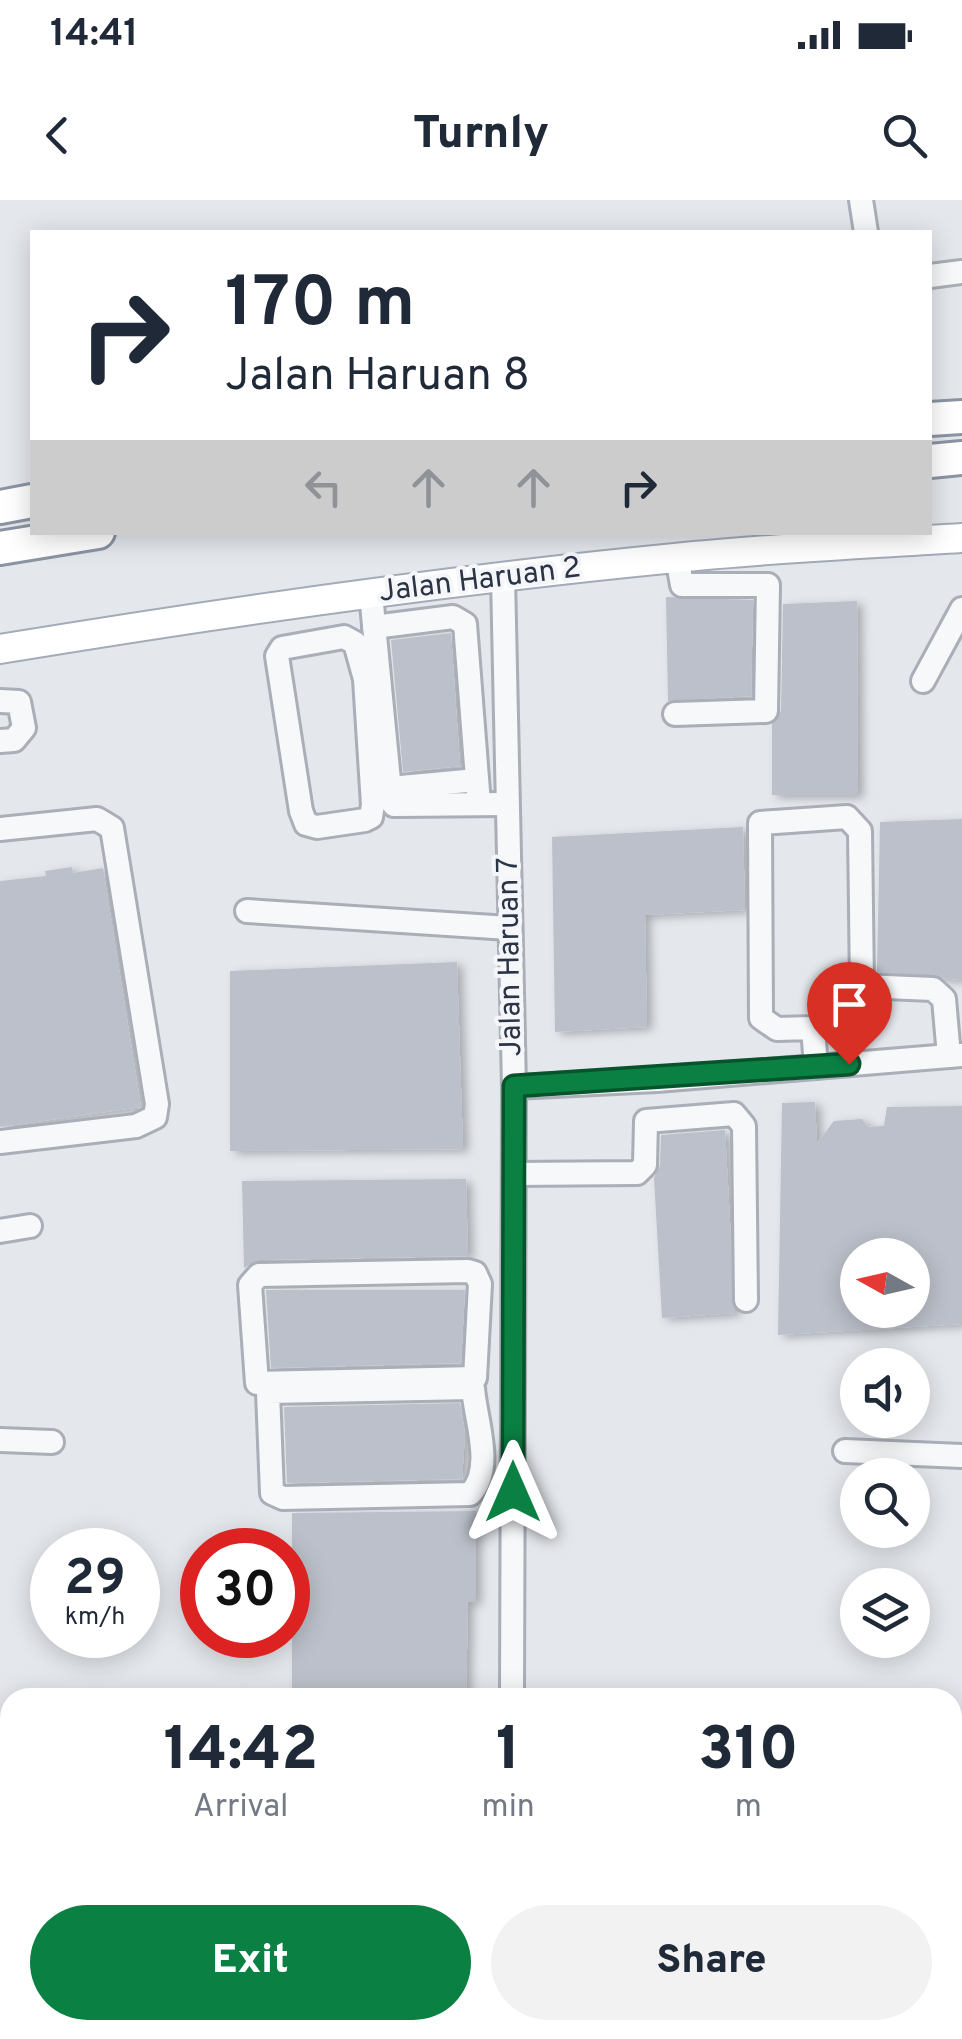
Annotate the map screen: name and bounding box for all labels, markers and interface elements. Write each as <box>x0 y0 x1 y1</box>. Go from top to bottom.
text: 14:41 <box>50 11 139 60</box>
text: Turnly <box>413 107 549 164</box>
icon: back <box>30 108 85 163</box>
icon: search <box>877 108 932 163</box>
text: 170 m <box>225 262 415 351</box>
icon: right <box>60 270 190 400</box>
text: Jalan Haruan 8 <box>225 349 530 406</box>
icon: left <box>296 460 351 515</box>
icon: ahead <box>401 460 456 515</box>
icon: ahead <box>506 460 561 515</box>
icon: right <box>611 460 666 515</box>
street label: Jalan Haruan 2 <box>377 550 583 612</box>
street label: Jalan Haruan 7 <box>491 857 531 1057</box>
pin <box>807 962 892 1065</box>
icon: arrive <box>822 977 877 1032</box>
north arrow <box>840 1238 930 1328</box>
map controls <box>840 1238 930 1658</box>
button: sound <box>840 1348 930 1438</box>
position arrow <box>461 1440 565 1544</box>
button: search <box>840 1458 930 1548</box>
speed limit sign: 30 <box>180 1528 310 1658</box>
text: 29 <box>64 1549 126 1612</box>
button: layers <box>840 1568 930 1658</box>
text: km/h <box>65 1602 125 1634</box>
text: 14:42 <box>163 1715 318 1791</box>
text: 1 <box>496 1715 520 1791</box>
text: 310 <box>698 1715 798 1791</box>
text: Arrival <box>193 1788 289 1828</box>
text: min <box>482 1788 535 1828</box>
text: m <box>735 1788 762 1828</box>
button: Exit <box>30 1905 471 2020</box>
button: Share <box>491 1905 932 2020</box>

